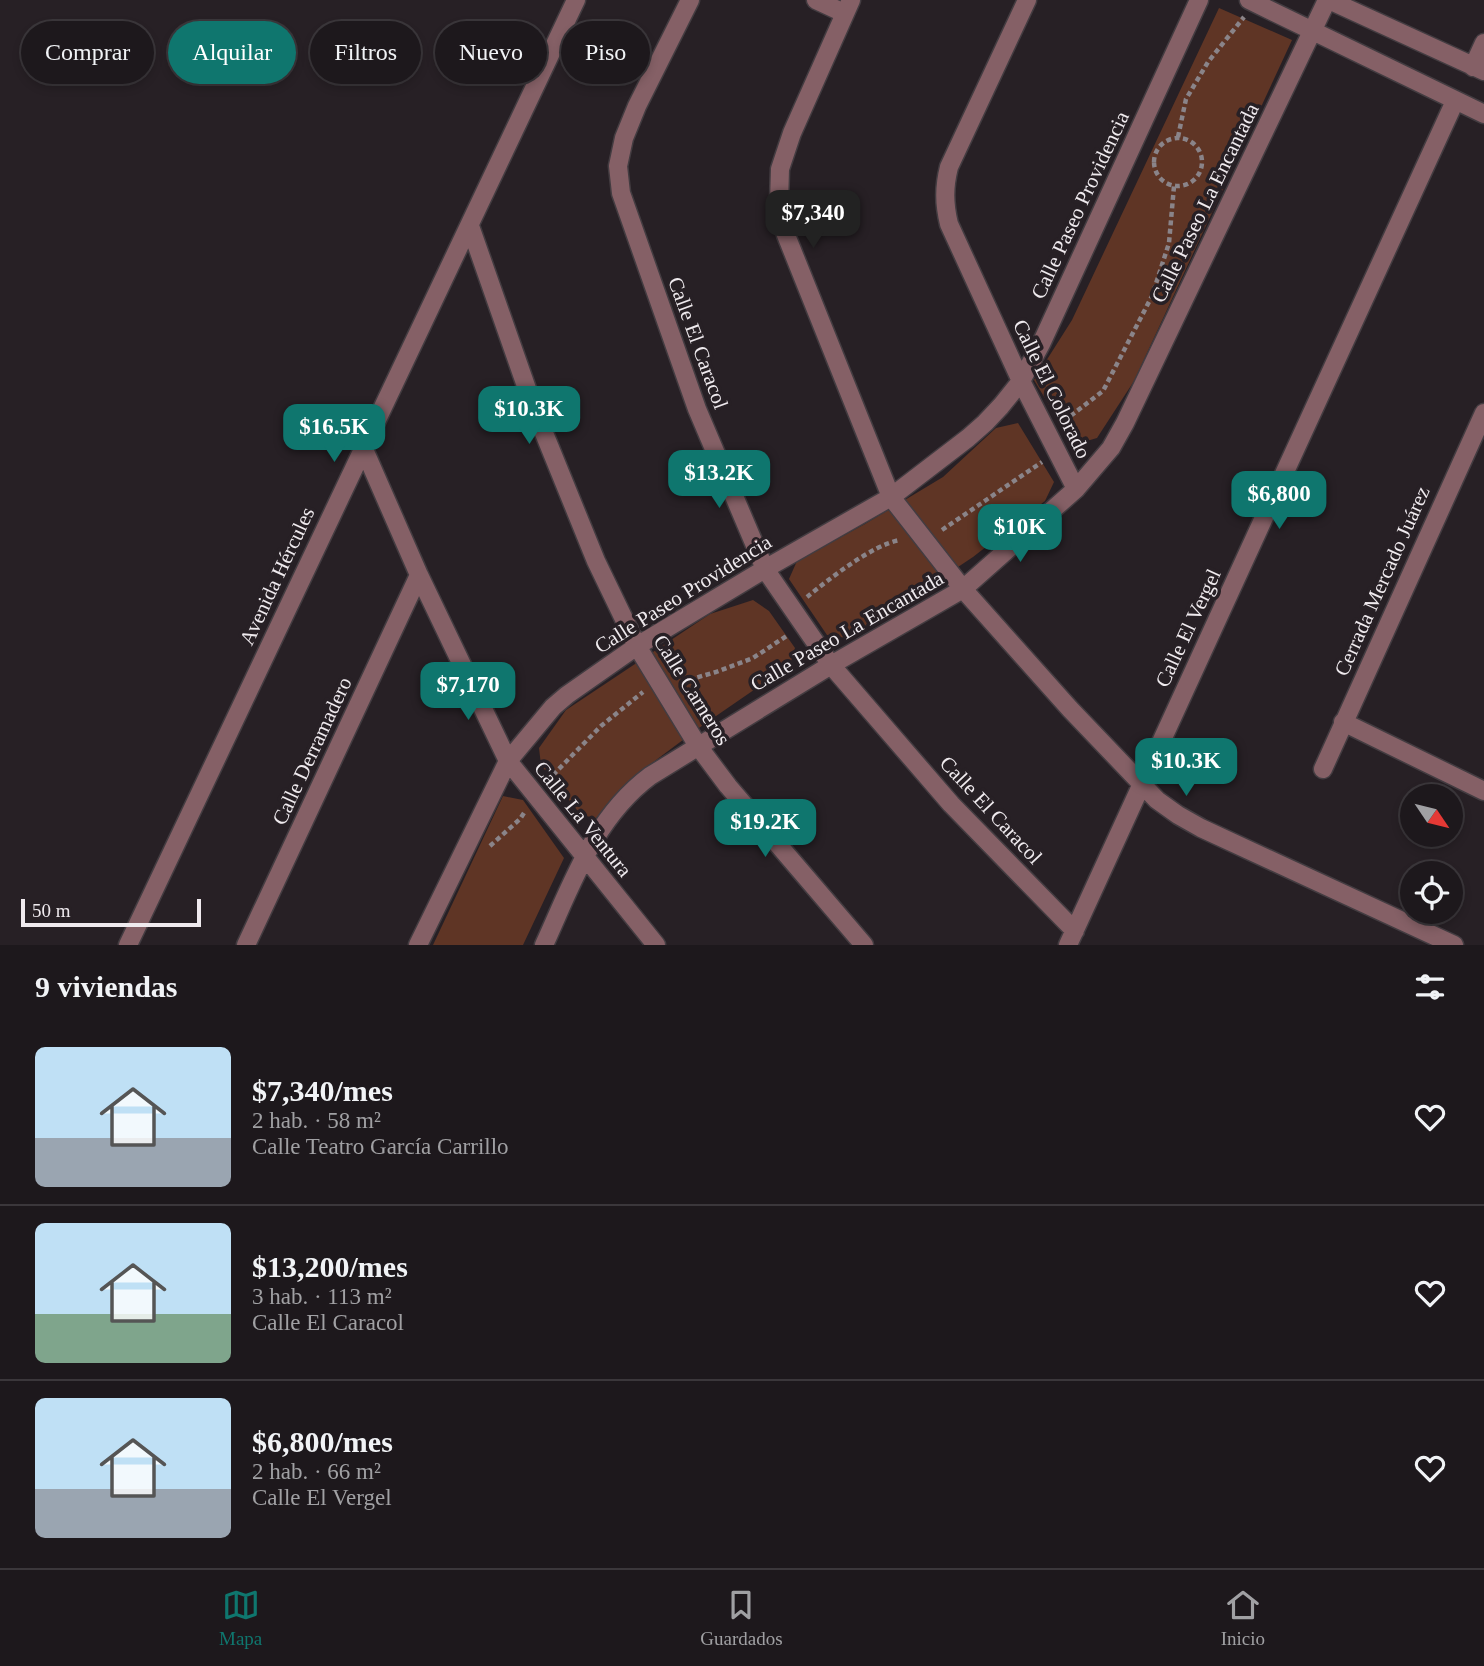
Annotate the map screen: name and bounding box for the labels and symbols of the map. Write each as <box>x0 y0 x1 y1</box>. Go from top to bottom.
street label: Calle Paseo La Encantada <box>1146 99 1264 307</box>
street label: Calle Paseo Providencia <box>1026 107 1134 303</box>
pin: $7,340 <box>756 190 870 250</box>
street label: Calle El Caracol <box>663 274 733 412</box>
street label: Calle El Colorado <box>1008 316 1096 462</box>
pin: $10.3K <box>472 386 586 446</box>
pin: $16.5K <box>277 405 391 464</box>
pin: $13.2K <box>662 450 776 510</box>
pin: $6,800 <box>1222 472 1336 531</box>
street label: Cerrada Mercado Juárez <box>1329 482 1435 680</box>
street label: Avenida Hércules <box>235 503 319 649</box>
pin: $10K <box>979 504 1061 564</box>
street label: Calle Paseo Providencia <box>590 529 776 658</box>
street label: Calle El Vergel <box>1150 565 1226 691</box>
street label: Calle Paseo La Encantada <box>746 566 948 696</box>
street label: Calle Carneros <box>649 630 735 750</box>
pin: $7,170 <box>411 662 525 722</box>
street label: Calle Derramadero <box>267 673 357 829</box>
pin: $10.3K <box>1129 738 1243 798</box>
street label: Calle El Caracol <box>935 751 1047 869</box>
street label: Calle La Ventura <box>529 756 637 882</box>
north arrow <box>1400 784 1463 847</box>
pin: $19.2K <box>708 800 822 859</box>
scale bar <box>21 896 201 928</box>

